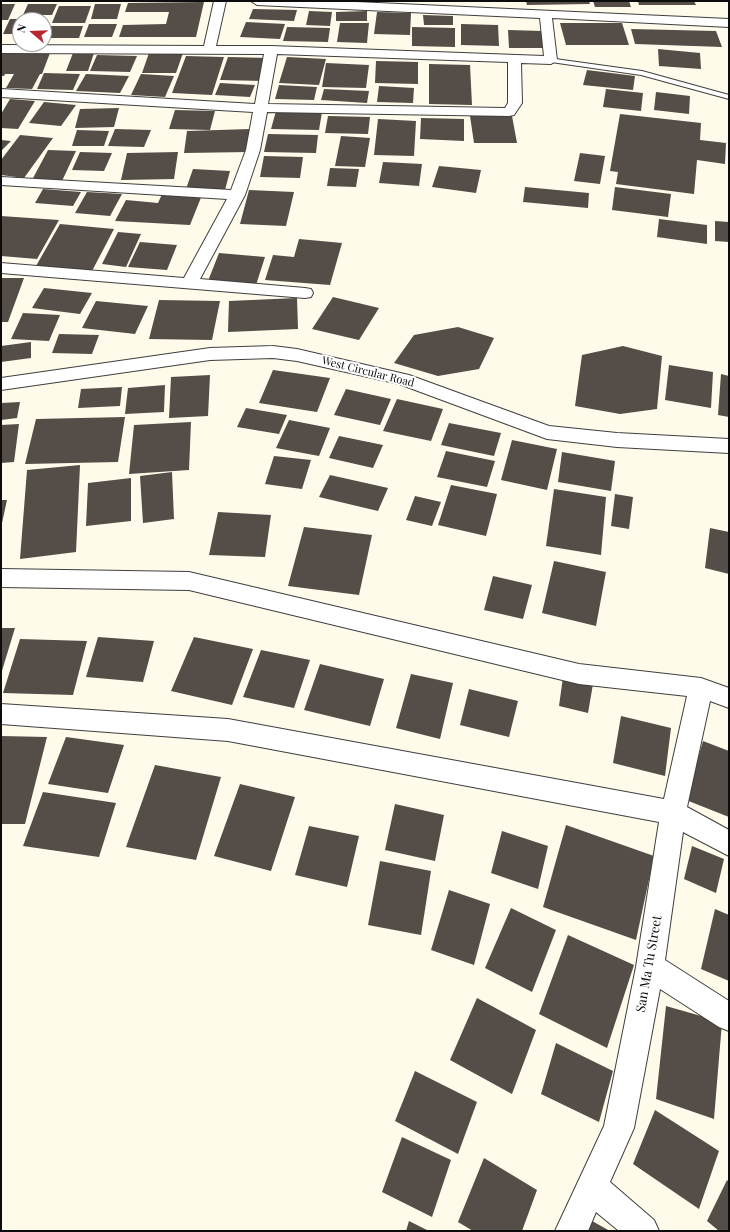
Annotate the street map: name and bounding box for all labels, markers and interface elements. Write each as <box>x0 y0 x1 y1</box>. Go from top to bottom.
north arrow <box>12 12 52 52</box>
text: N <box>13 22 30 34</box>
street label: West Circular Road <box>320 354 416 390</box>
street label: San Ma Tu Street <box>633 914 665 1014</box>

